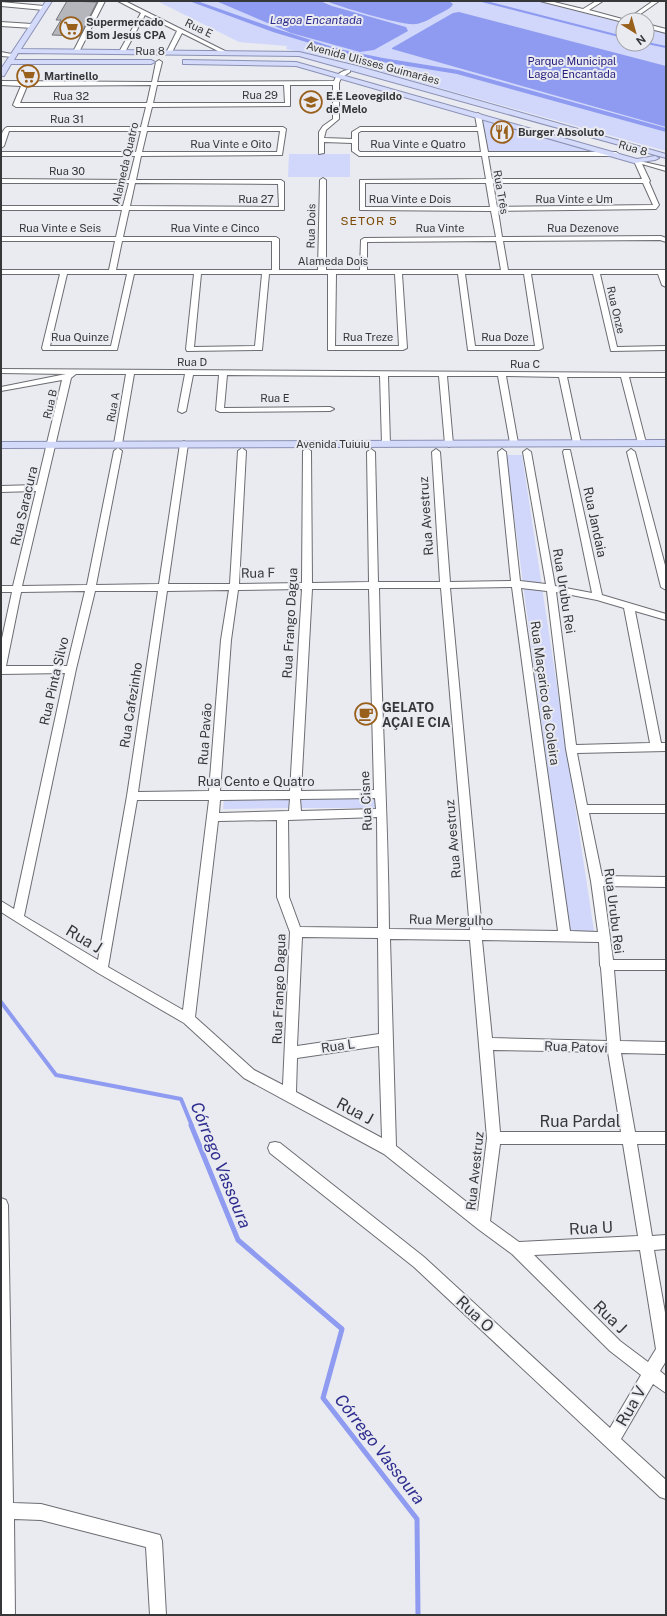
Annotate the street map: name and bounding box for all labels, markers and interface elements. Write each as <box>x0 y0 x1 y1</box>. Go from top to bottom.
north arrow <box>615 12 655 52</box>
water label: Lagoa Encantada <box>270 13 362 27</box>
supermarket icon: Supermercado Bom Jesus CPA <box>58 15 84 41</box>
place label: Supermercado Bom Jesus CPA <box>86 16 166 41</box>
street label: Rua E <box>183 16 215 40</box>
text: N <box>634 33 648 47</box>
street label: Avenida Ulisses Guimarães <box>305 39 441 87</box>
street label: Rua 8 <box>135 45 165 57</box>
park label: Parque Municipal Lagoa Encantada <box>528 55 616 80</box>
supermarket icon: Martinello <box>15 63 41 89</box>
place label: Martinello <box>44 70 98 82</box>
street label: Rua 29 <box>242 89 278 101</box>
school or university icon: E.E Leovegildo de Melo <box>298 89 324 115</box>
street label: Rua 32 <box>53 90 89 102</box>
place label: E.E Leovegildo de Melo <box>326 90 402 115</box>
street label: Rua 31 <box>50 113 84 125</box>
restaurant icon: Burger Absoluto <box>489 119 515 145</box>
street label: Alameda Quatro <box>110 121 140 205</box>
place label: Burger Absoluto <box>518 126 604 138</box>
street label: Rua Vinte e Oito <box>190 138 272 150</box>
street label: Rua Vinte e Quatro <box>370 138 466 150</box>
street label: Rua 8 <box>617 138 649 158</box>
street label: Rua 30 <box>49 165 85 177</box>
street label: Rua Três <box>491 169 511 215</box>
street label: Rua 27 <box>238 193 274 205</box>
street label: Rua Vinte e Dois <box>369 193 452 205</box>
street label: Rua Vinte e Um <box>535 193 613 205</box>
street label: Rua Dois <box>305 203 317 248</box>
district label: SETOR 5 <box>340 214 398 228</box>
street label: Rua Vinte e Seis <box>19 222 101 234</box>
street label: Rua Vinte e Cinco <box>170 222 260 234</box>
street label: Rua Vinte <box>416 222 464 234</box>
street label: Rua Dezenove <box>547 222 619 234</box>
street label: Alameda Dois <box>298 255 369 267</box>
street label: Rua Onze <box>605 285 627 335</box>
street label: Rua Quinze <box>51 331 109 343</box>
street label: Rua Treze <box>343 331 393 343</box>
street label: Rua Doze <box>481 331 529 343</box>
street label: Rua D <box>177 356 207 368</box>
street label: Rua C <box>510 358 540 370</box>
street label: Rua B <box>41 388 59 420</box>
street label: Rua A <box>104 391 122 423</box>
street label: Rua E <box>260 392 290 404</box>
street label: Avenida Tuiuiu <box>296 438 370 450</box>
street label: Rua Saracura <box>8 465 40 547</box>
street label: Rua Avestruz <box>416 476 436 556</box>
street label: Rua Jandaia <box>580 485 610 559</box>
street label: Rua Urubu Rei <box>550 547 578 635</box>
street label: Rua F <box>241 565 276 581</box>
street label: Rua Frango Dagua <box>280 567 300 679</box>
street label: Rua Maçarico de Coleira <box>527 620 563 766</box>
street label: Rua Pinta Silvo <box>37 635 71 727</box>
street label: Rua Cafezinho <box>117 661 145 749</box>
place label: GELATO AÇAI E CIA <box>382 700 451 730</box>
cafe icon: GELATO AÇAI E CIA <box>353 701 379 727</box>
street label: Rua Pavão <box>195 702 215 766</box>
street label: Rua Cisne <box>357 771 375 831</box>
street label: Rua Cento e Quatro <box>197 774 315 789</box>
street label: Rua Avestruz <box>442 799 464 879</box>
street label: Rua Urubu Rei <box>601 867 627 955</box>
street label: Rua Mergulho <box>409 912 493 928</box>
street label: Rua J <box>62 921 106 957</box>
street label: Rua Frango Dagua <box>270 933 288 1045</box>
street label: Rua L <box>320 1036 356 1056</box>
street label: Rua Patovi <box>544 1038 608 1056</box>
street label: Rua J <box>333 1093 377 1129</box>
water label: Córrego Vassoura <box>187 1099 255 1231</box>
street label: Rua Pardal <box>540 1112 621 1131</box>
street label: Rua Avestruz <box>463 1131 487 1211</box>
street label: Rua U <box>569 1217 613 1239</box>
street label: Rua O <box>452 1292 498 1336</box>
street label: Rua J <box>589 1297 631 1337</box>
street label: Rua V <box>612 1382 650 1429</box>
water label: Córrego Vassoura <box>331 1390 429 1508</box>

